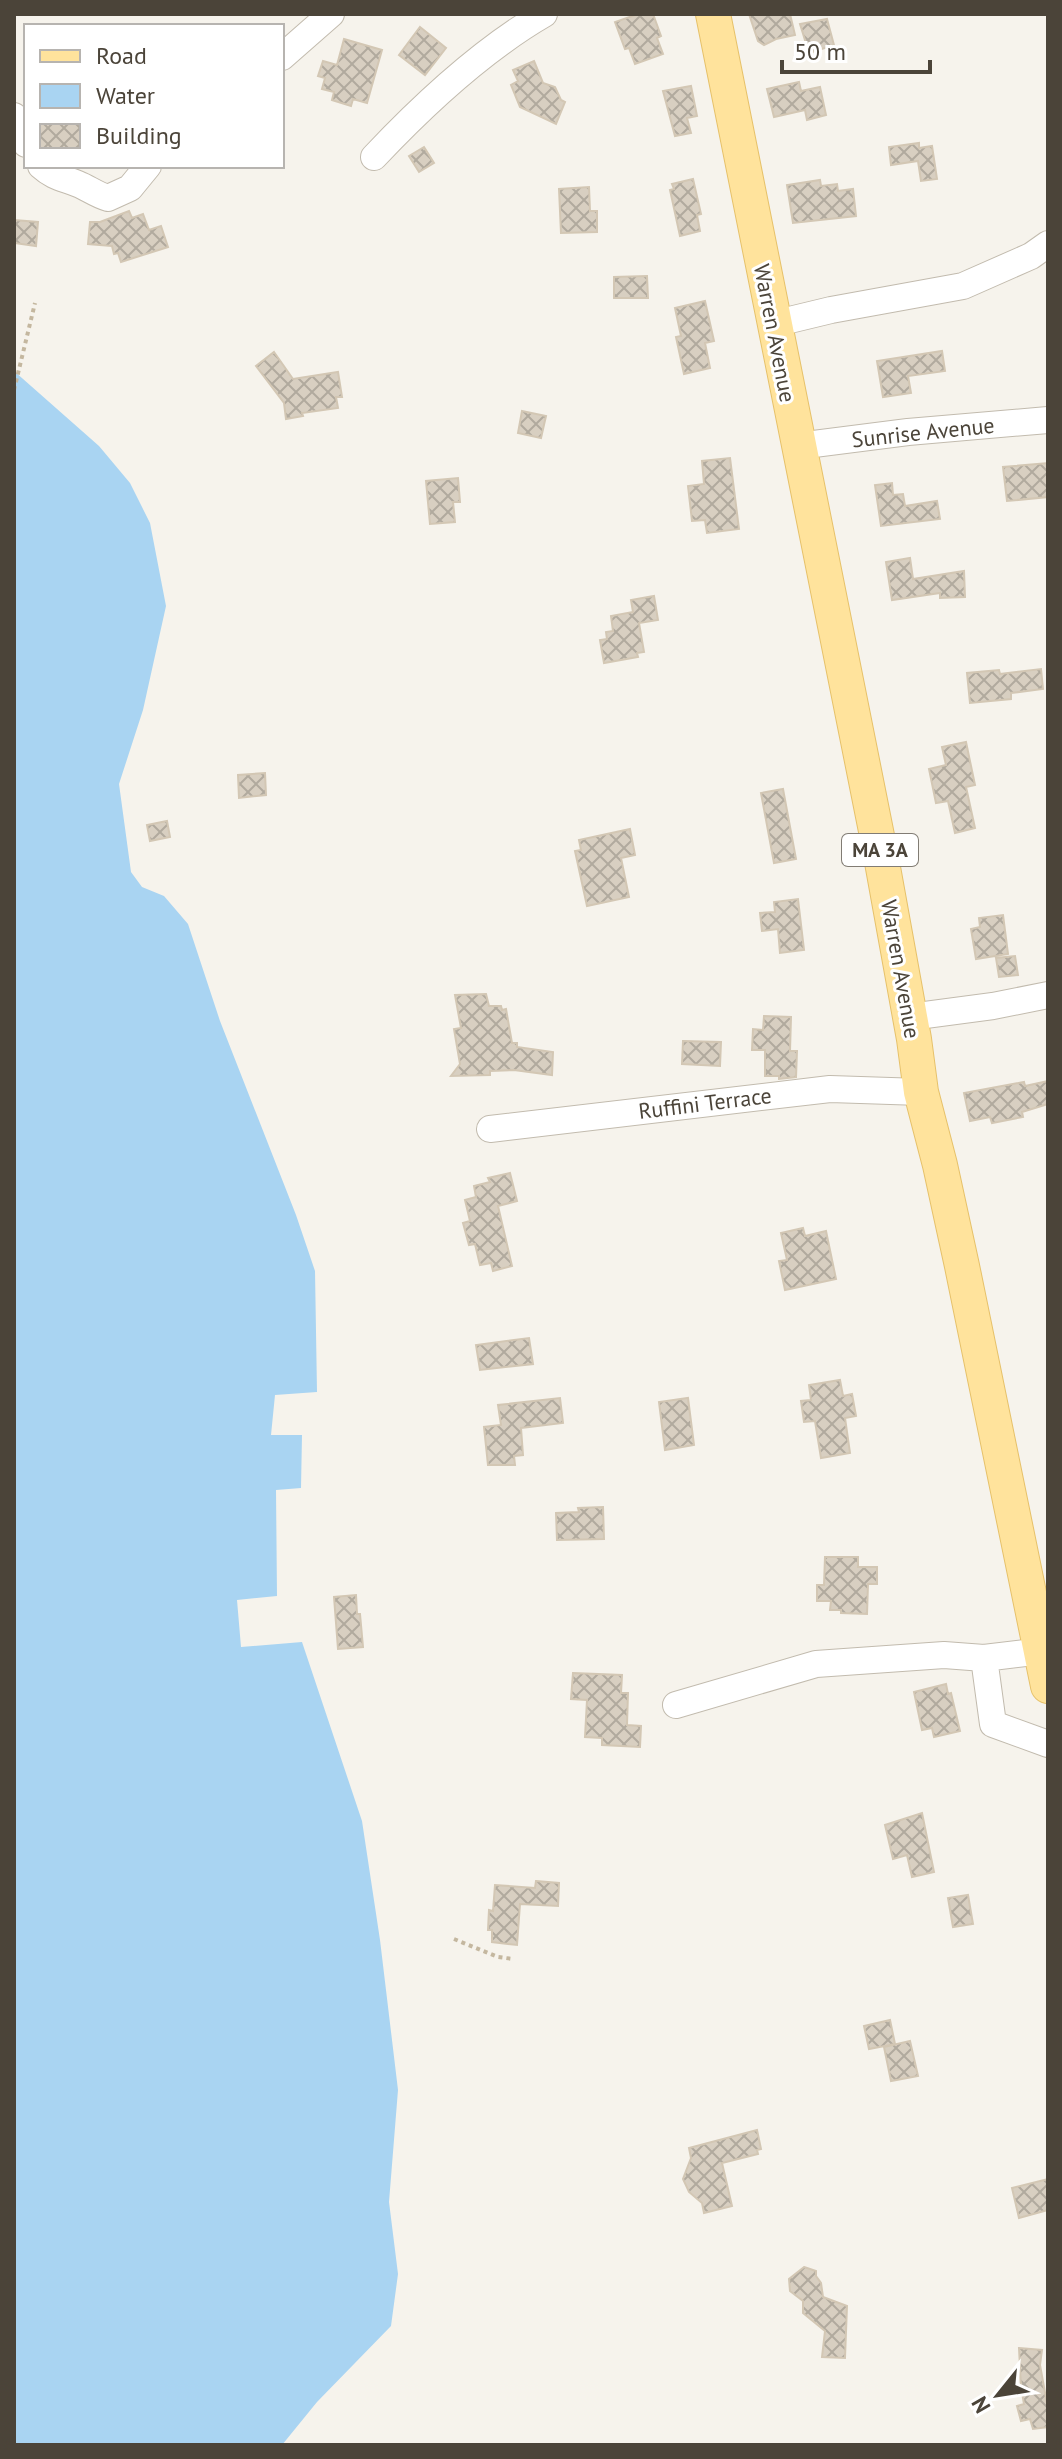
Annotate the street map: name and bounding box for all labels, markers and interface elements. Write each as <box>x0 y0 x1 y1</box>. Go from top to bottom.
legend <box>24 24 284 168</box>
scale bar <box>782 24 930 74</box>
text: 50 m <box>794 36 846 67</box>
text: Road <box>96 40 147 71</box>
text: Water <box>96 80 155 111</box>
text: Building <box>96 120 182 151</box>
street label: Warren Avenue <box>748 261 802 405</box>
street label: Sunrise Avenue <box>850 411 996 453</box>
road number: MA 3A <box>842 834 918 866</box>
street label: Warren Avenue <box>875 897 927 1041</box>
street label: Ruffini Terrace <box>637 1081 773 1125</box>
north arrow <box>958 2355 1038 2435</box>
text: N <box>965 2392 996 2418</box>

